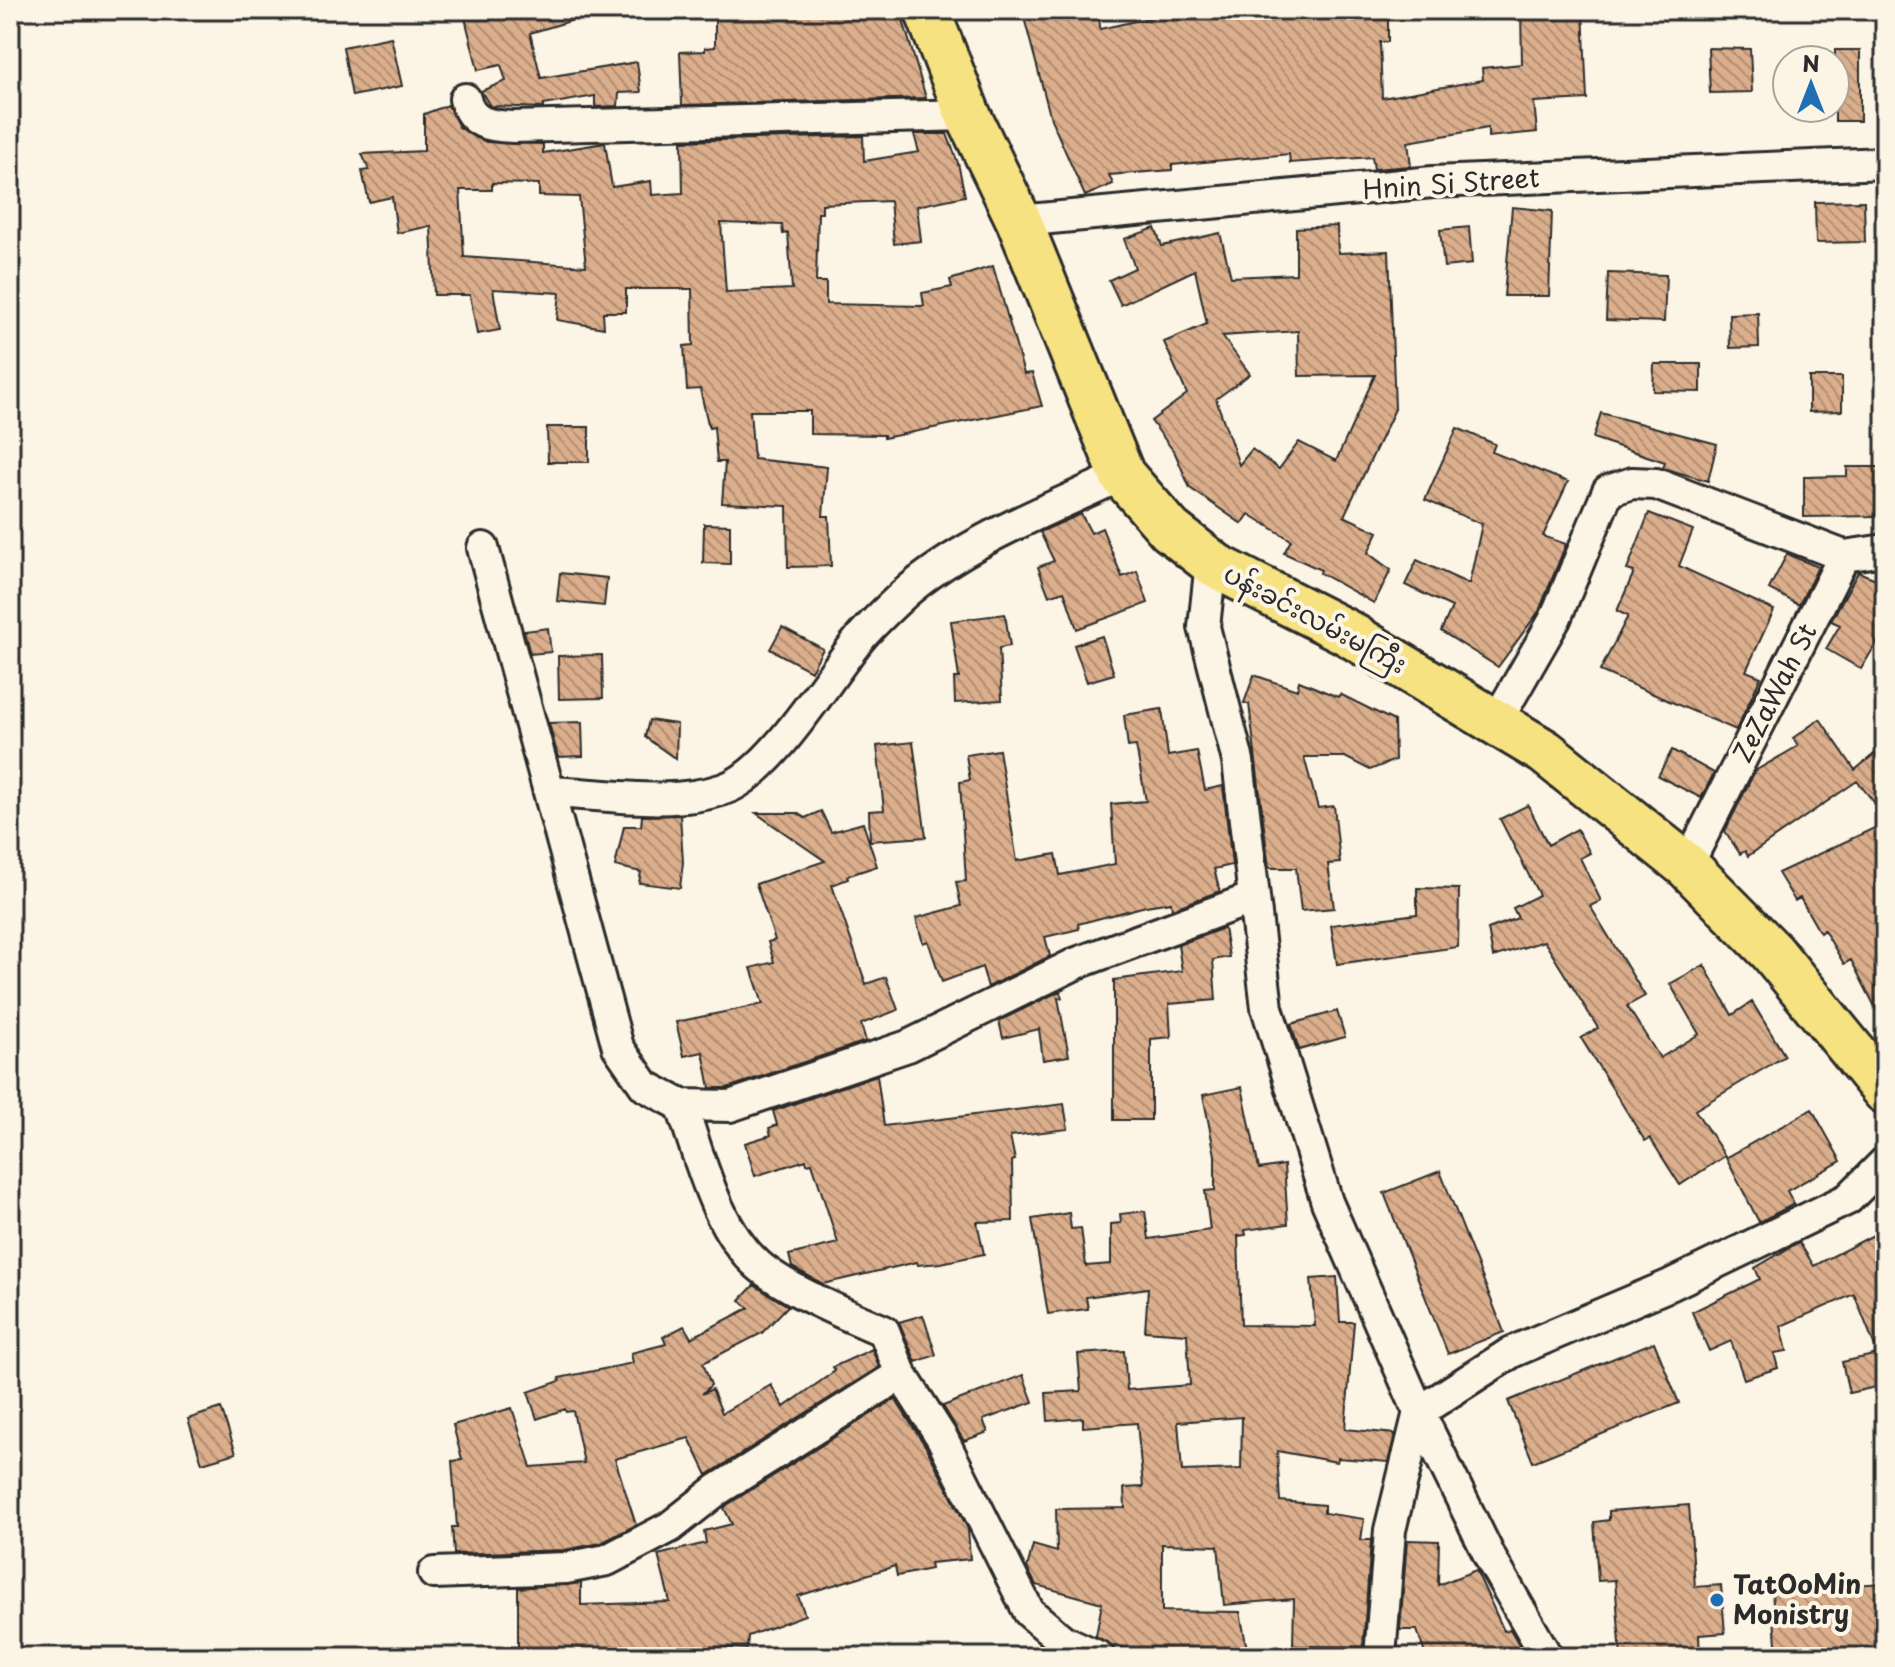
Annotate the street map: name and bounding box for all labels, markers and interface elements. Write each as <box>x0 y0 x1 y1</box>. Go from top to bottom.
north arrow <box>1771 44 1851 124</box>
text: N <box>1802 46 1820 79</box>
street label: Hnin Si Street <box>1361 157 1541 208</box>
street label: ပန်းခင်းလမ်းမကြီး <box>1216 553 1414 685</box>
street label: ZeZaWah St <box>1722 616 1825 769</box>
place label: TatOoMin Monistry <box>1733 1564 1861 1633</box>
marker: TatOoMin Monistry <box>1708 1591 1726 1609</box>

